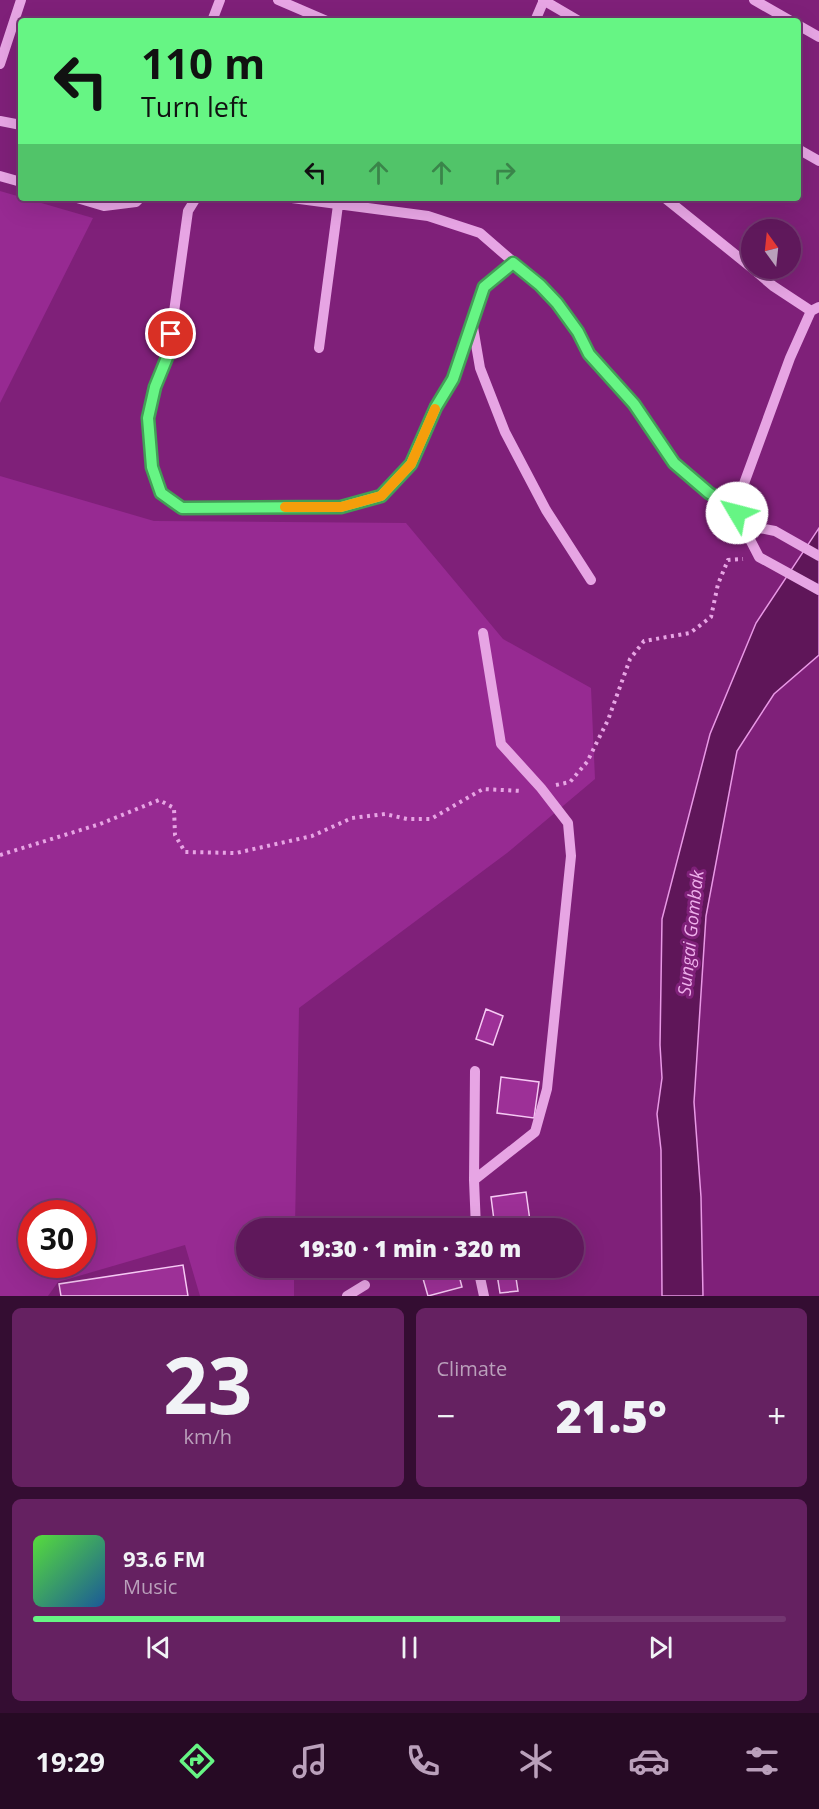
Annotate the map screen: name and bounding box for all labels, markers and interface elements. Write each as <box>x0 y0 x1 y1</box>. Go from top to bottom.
text: 110 m <box>141 34 265 91</box>
icon: left <box>42 42 120 120</box>
text: Turn left <box>141 88 248 125</box>
icon: left <box>299 156 332 189</box>
icon: ahead <box>362 156 395 189</box>
icon: ahead <box>425 156 458 189</box>
icon: right <box>488 156 521 189</box>
north arrow <box>741 219 801 279</box>
map controls <box>741 219 801 279</box>
pin <box>145 308 196 359</box>
icon: arrive <box>154 317 187 350</box>
position arrow <box>705 481 769 545</box>
water label: Sungai Gombak <box>671 868 709 997</box>
speed limit sign: 30 <box>18 1200 96 1278</box>
text: 19:30 · 1 min · 320 m <box>299 1233 521 1263</box>
text: 23 <box>163 1331 252 1437</box>
text: Climate <box>437 1355 507 1382</box>
text: 21.5° <box>556 1385 667 1446</box>
text: − <box>437 1393 455 1438</box>
text: + <box>767 1393 786 1438</box>
text: km/h <box>183 1423 232 1450</box>
text: 93.6 FM <box>123 1543 206 1573</box>
text: Music <box>123 1573 177 1600</box>
icon: previous <box>142 1631 175 1664</box>
icon: pause <box>393 1631 426 1664</box>
icon: next <box>644 1631 677 1664</box>
icon: directions <box>176 1740 218 1782</box>
icon: music <box>289 1740 331 1782</box>
icon: phone <box>402 1740 444 1782</box>
icon: climate <box>515 1740 557 1782</box>
icon: car <box>628 1740 670 1782</box>
icon: filters <box>741 1740 783 1782</box>
text: 19:29 <box>36 1743 105 1780</box>

